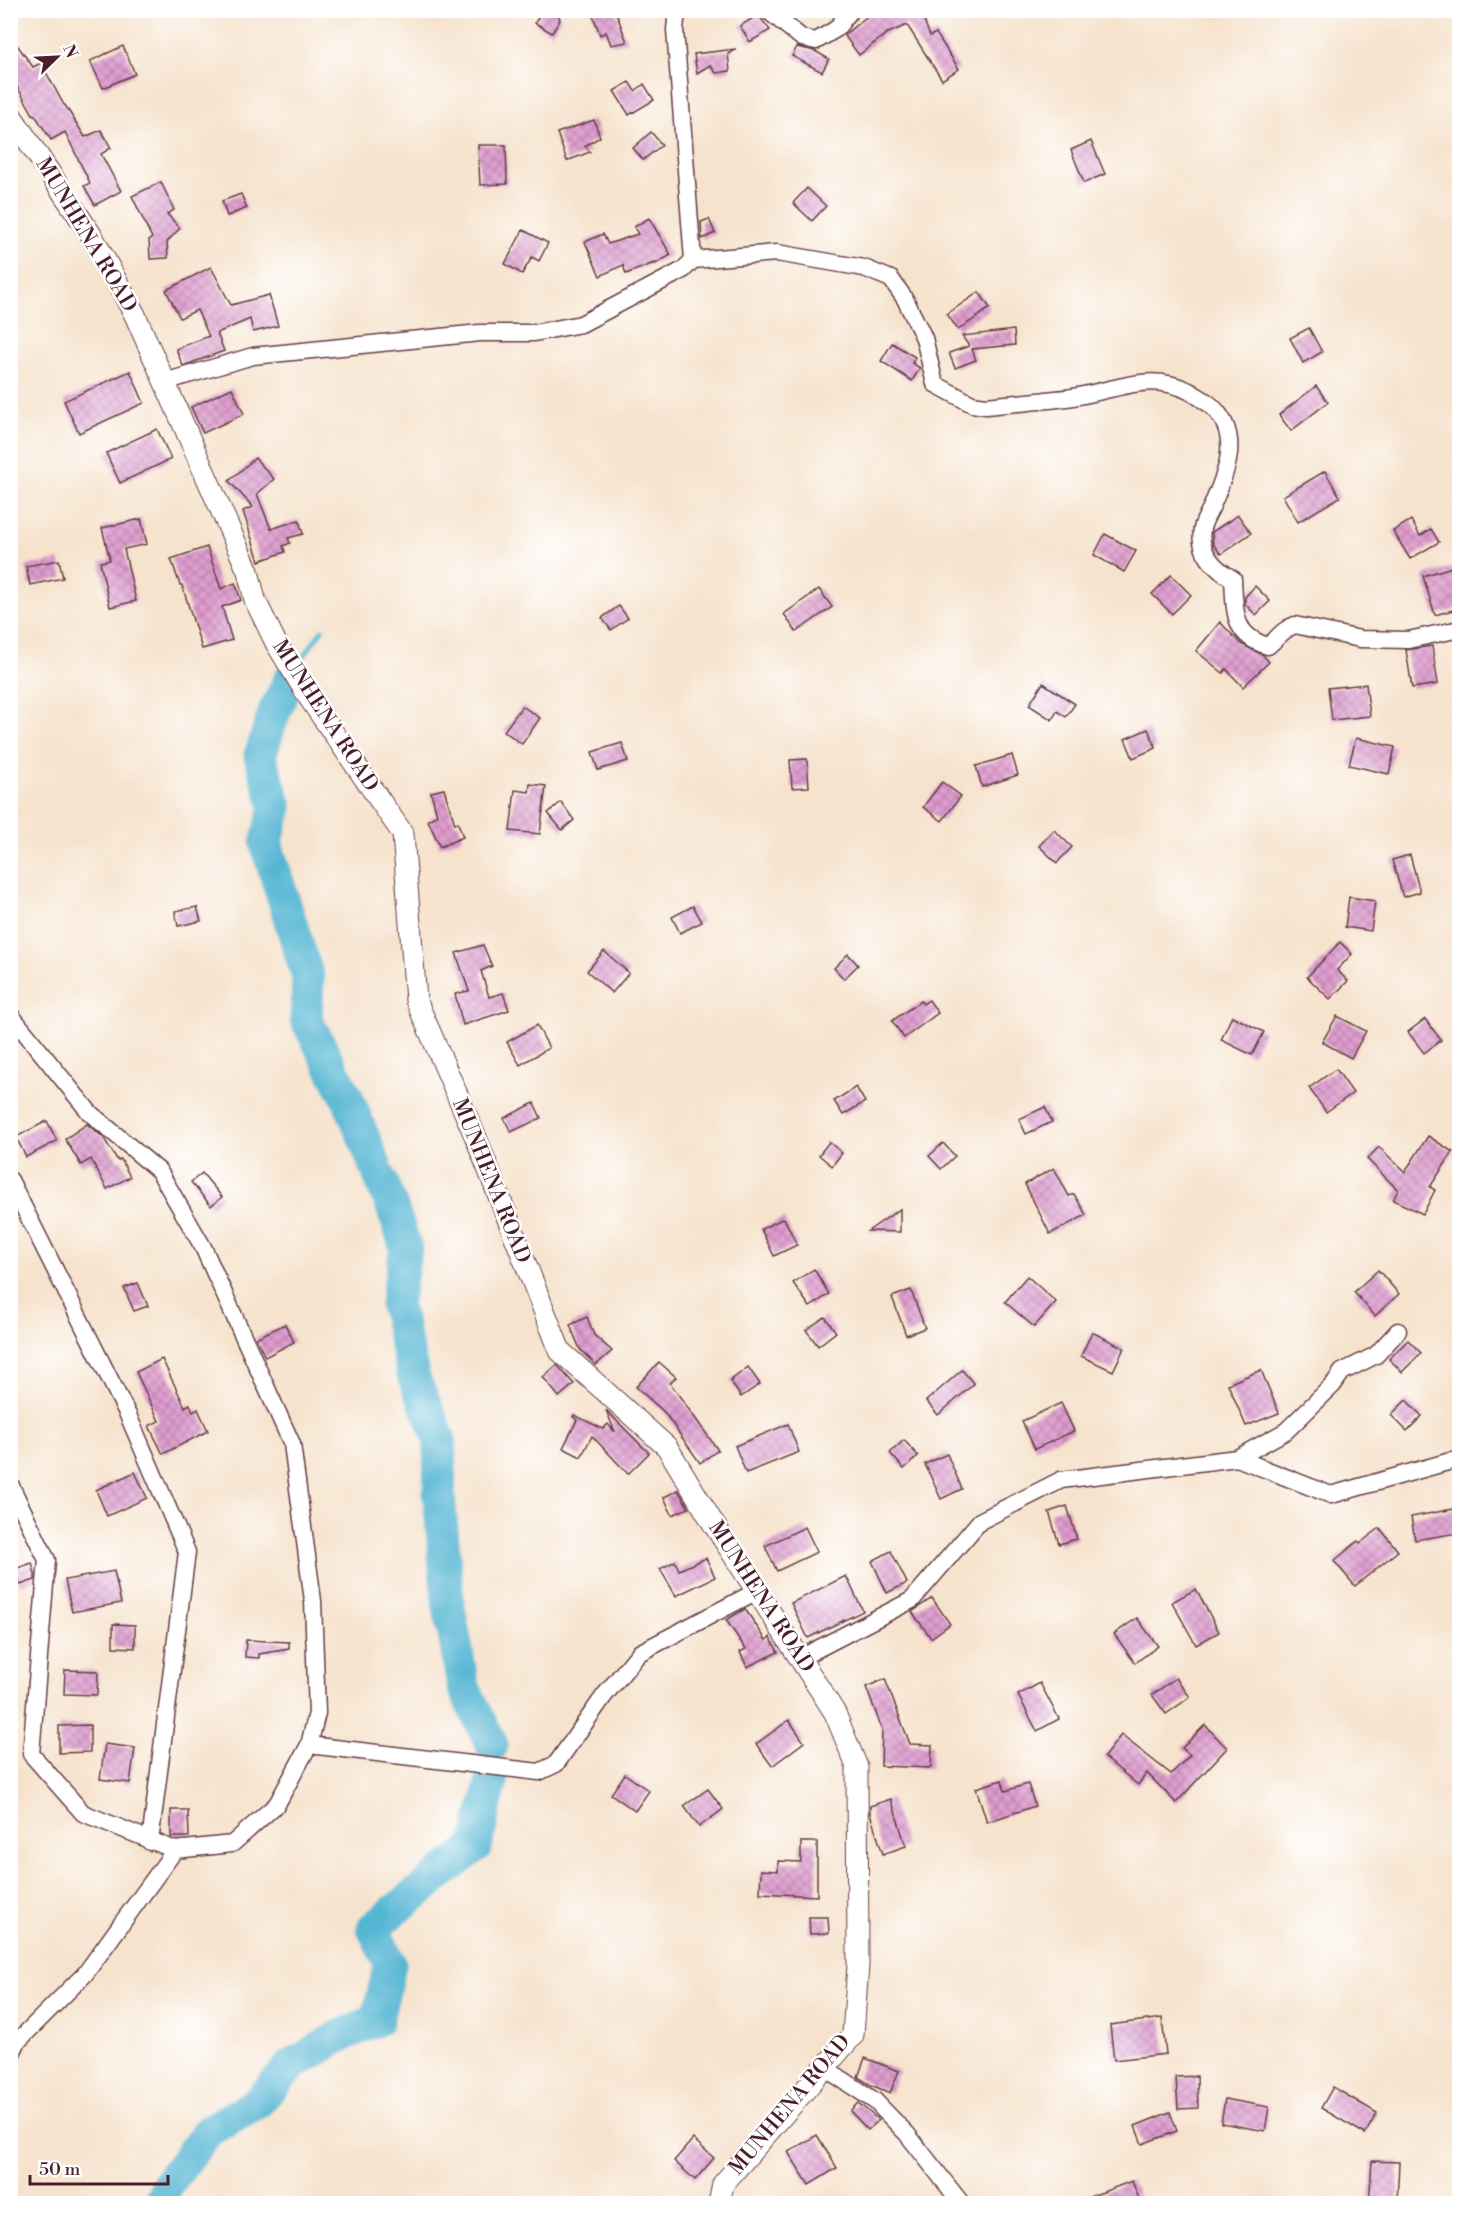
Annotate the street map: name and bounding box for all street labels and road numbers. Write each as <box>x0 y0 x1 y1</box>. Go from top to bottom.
street label: MUNHENA ROAD <box>30 153 142 317</box>
street label: MUNHENA ROAD <box>266 635 384 797</box>
street label: MUNHENA ROAD <box>446 1095 536 1267</box>
street label: MUNHENA ROAD <box>702 1516 820 1678</box>
street label: MUNHENA ROAD <box>724 2029 856 2181</box>

